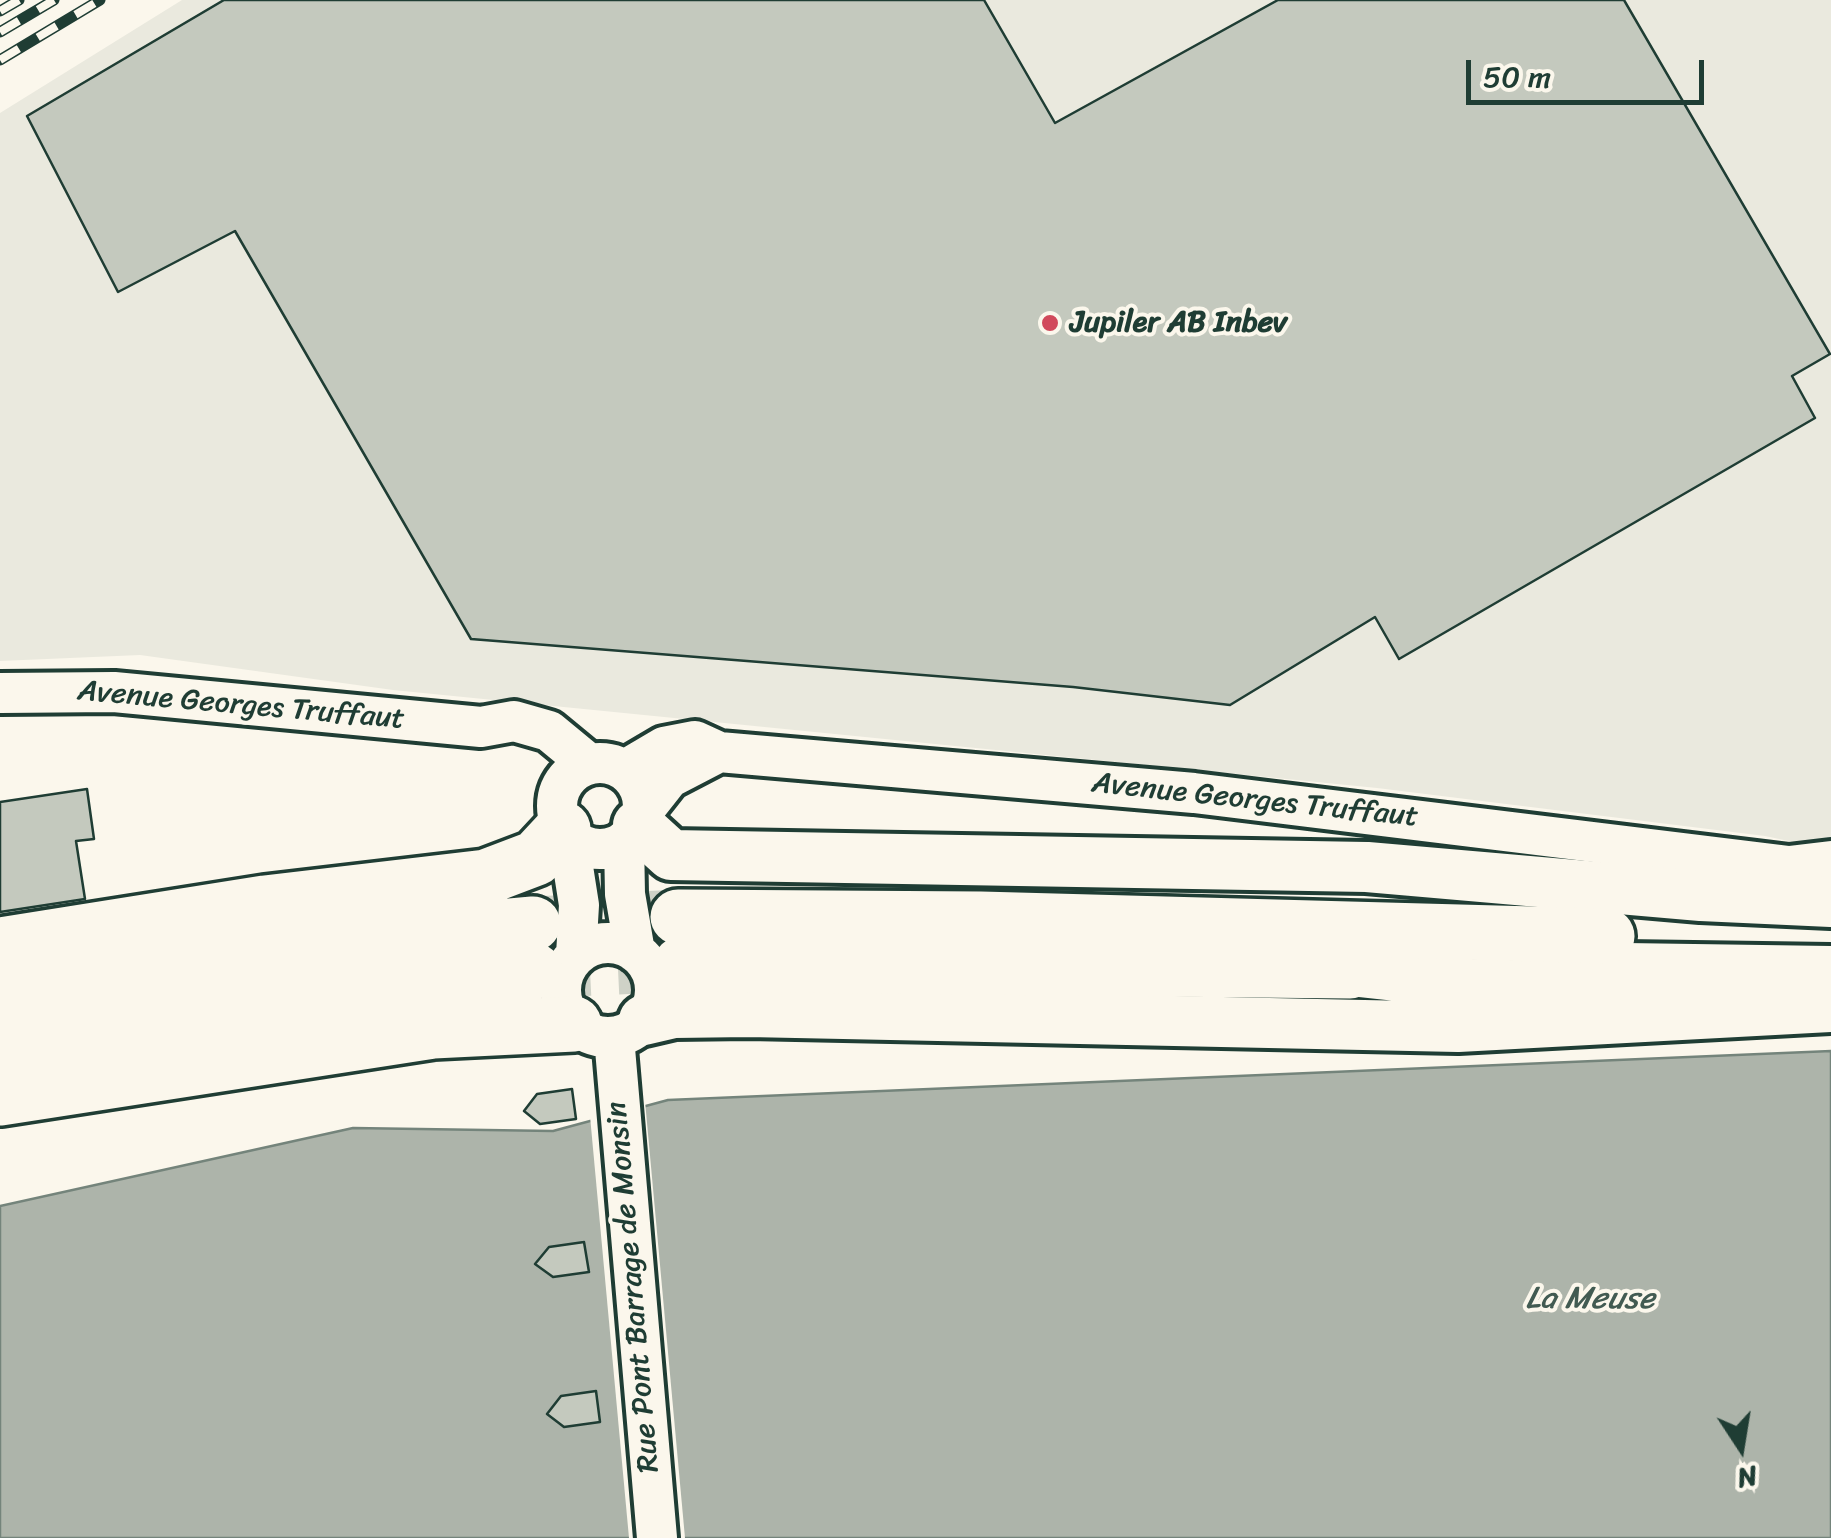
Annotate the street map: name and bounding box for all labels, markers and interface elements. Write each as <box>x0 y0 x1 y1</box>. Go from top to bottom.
scale bar <box>1471 40 1708 102</box>
text: 50 m <box>1483 50 1551 104</box>
place label: Jupiler AB Inbev <box>1070 305 1287 341</box>
marker: Jupiler AB Inbev <box>1039 312 1061 334</box>
street label: Avenue Georges Truffaut <box>76 674 406 738</box>
street label: Avenue Georges Truffaut <box>1090 766 1420 836</box>
street label: Rue Pont Barrage de Monsin <box>600 1100 668 1474</box>
water label: La Meuse <box>1525 1281 1655 1319</box>
north arrow <box>1691 1398 1791 1498</box>
text: N <box>1733 1452 1762 1504</box>

